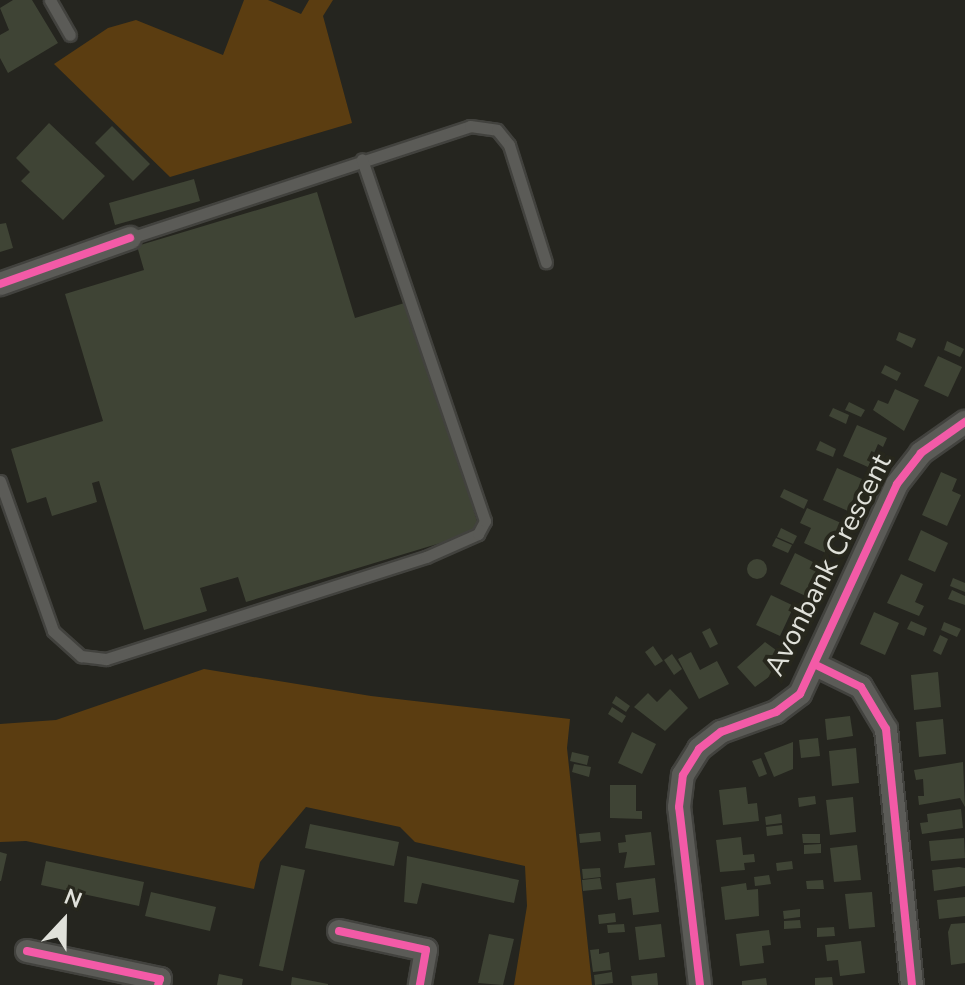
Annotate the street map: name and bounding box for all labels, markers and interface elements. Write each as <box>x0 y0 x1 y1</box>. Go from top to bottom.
street label: Avonbank Crescent <box>758 449 898 681</box>
north arrow <box>24 881 104 961</box>
text: N <box>60 882 86 916</box>

